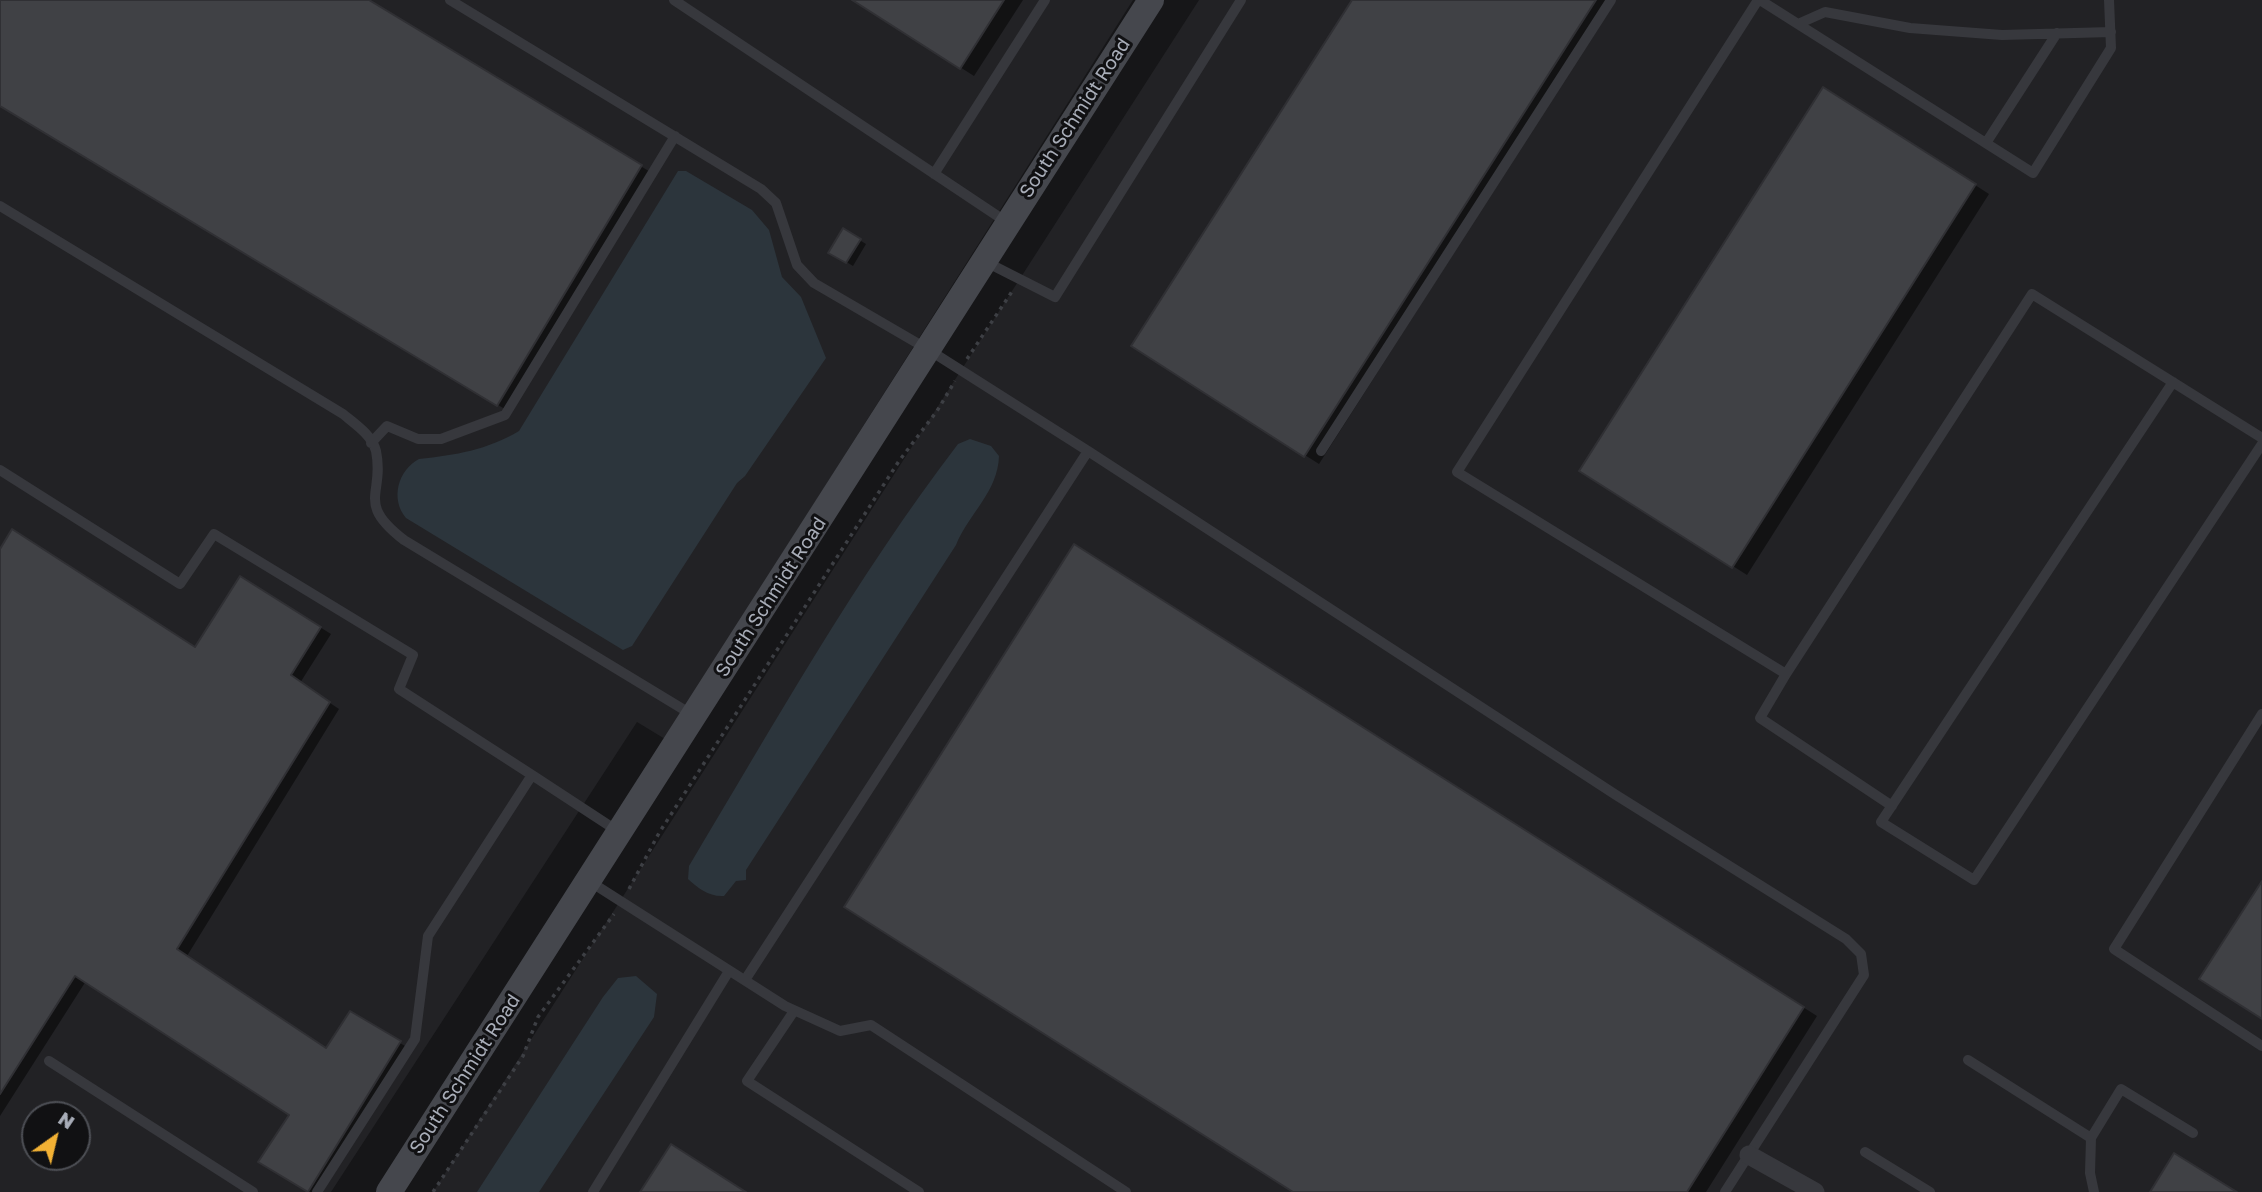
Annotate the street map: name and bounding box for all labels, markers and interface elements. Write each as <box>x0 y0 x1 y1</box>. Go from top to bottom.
street label: South Schmidt Road <box>1015 34 1135 202</box>
street label: South Schmidt Road <box>711 513 831 681</box>
street label: South Schmidt Road <box>405 990 525 1158</box>
north arrow <box>21 1101 91 1171</box>
text: N <box>54 1106 79 1133</box>

